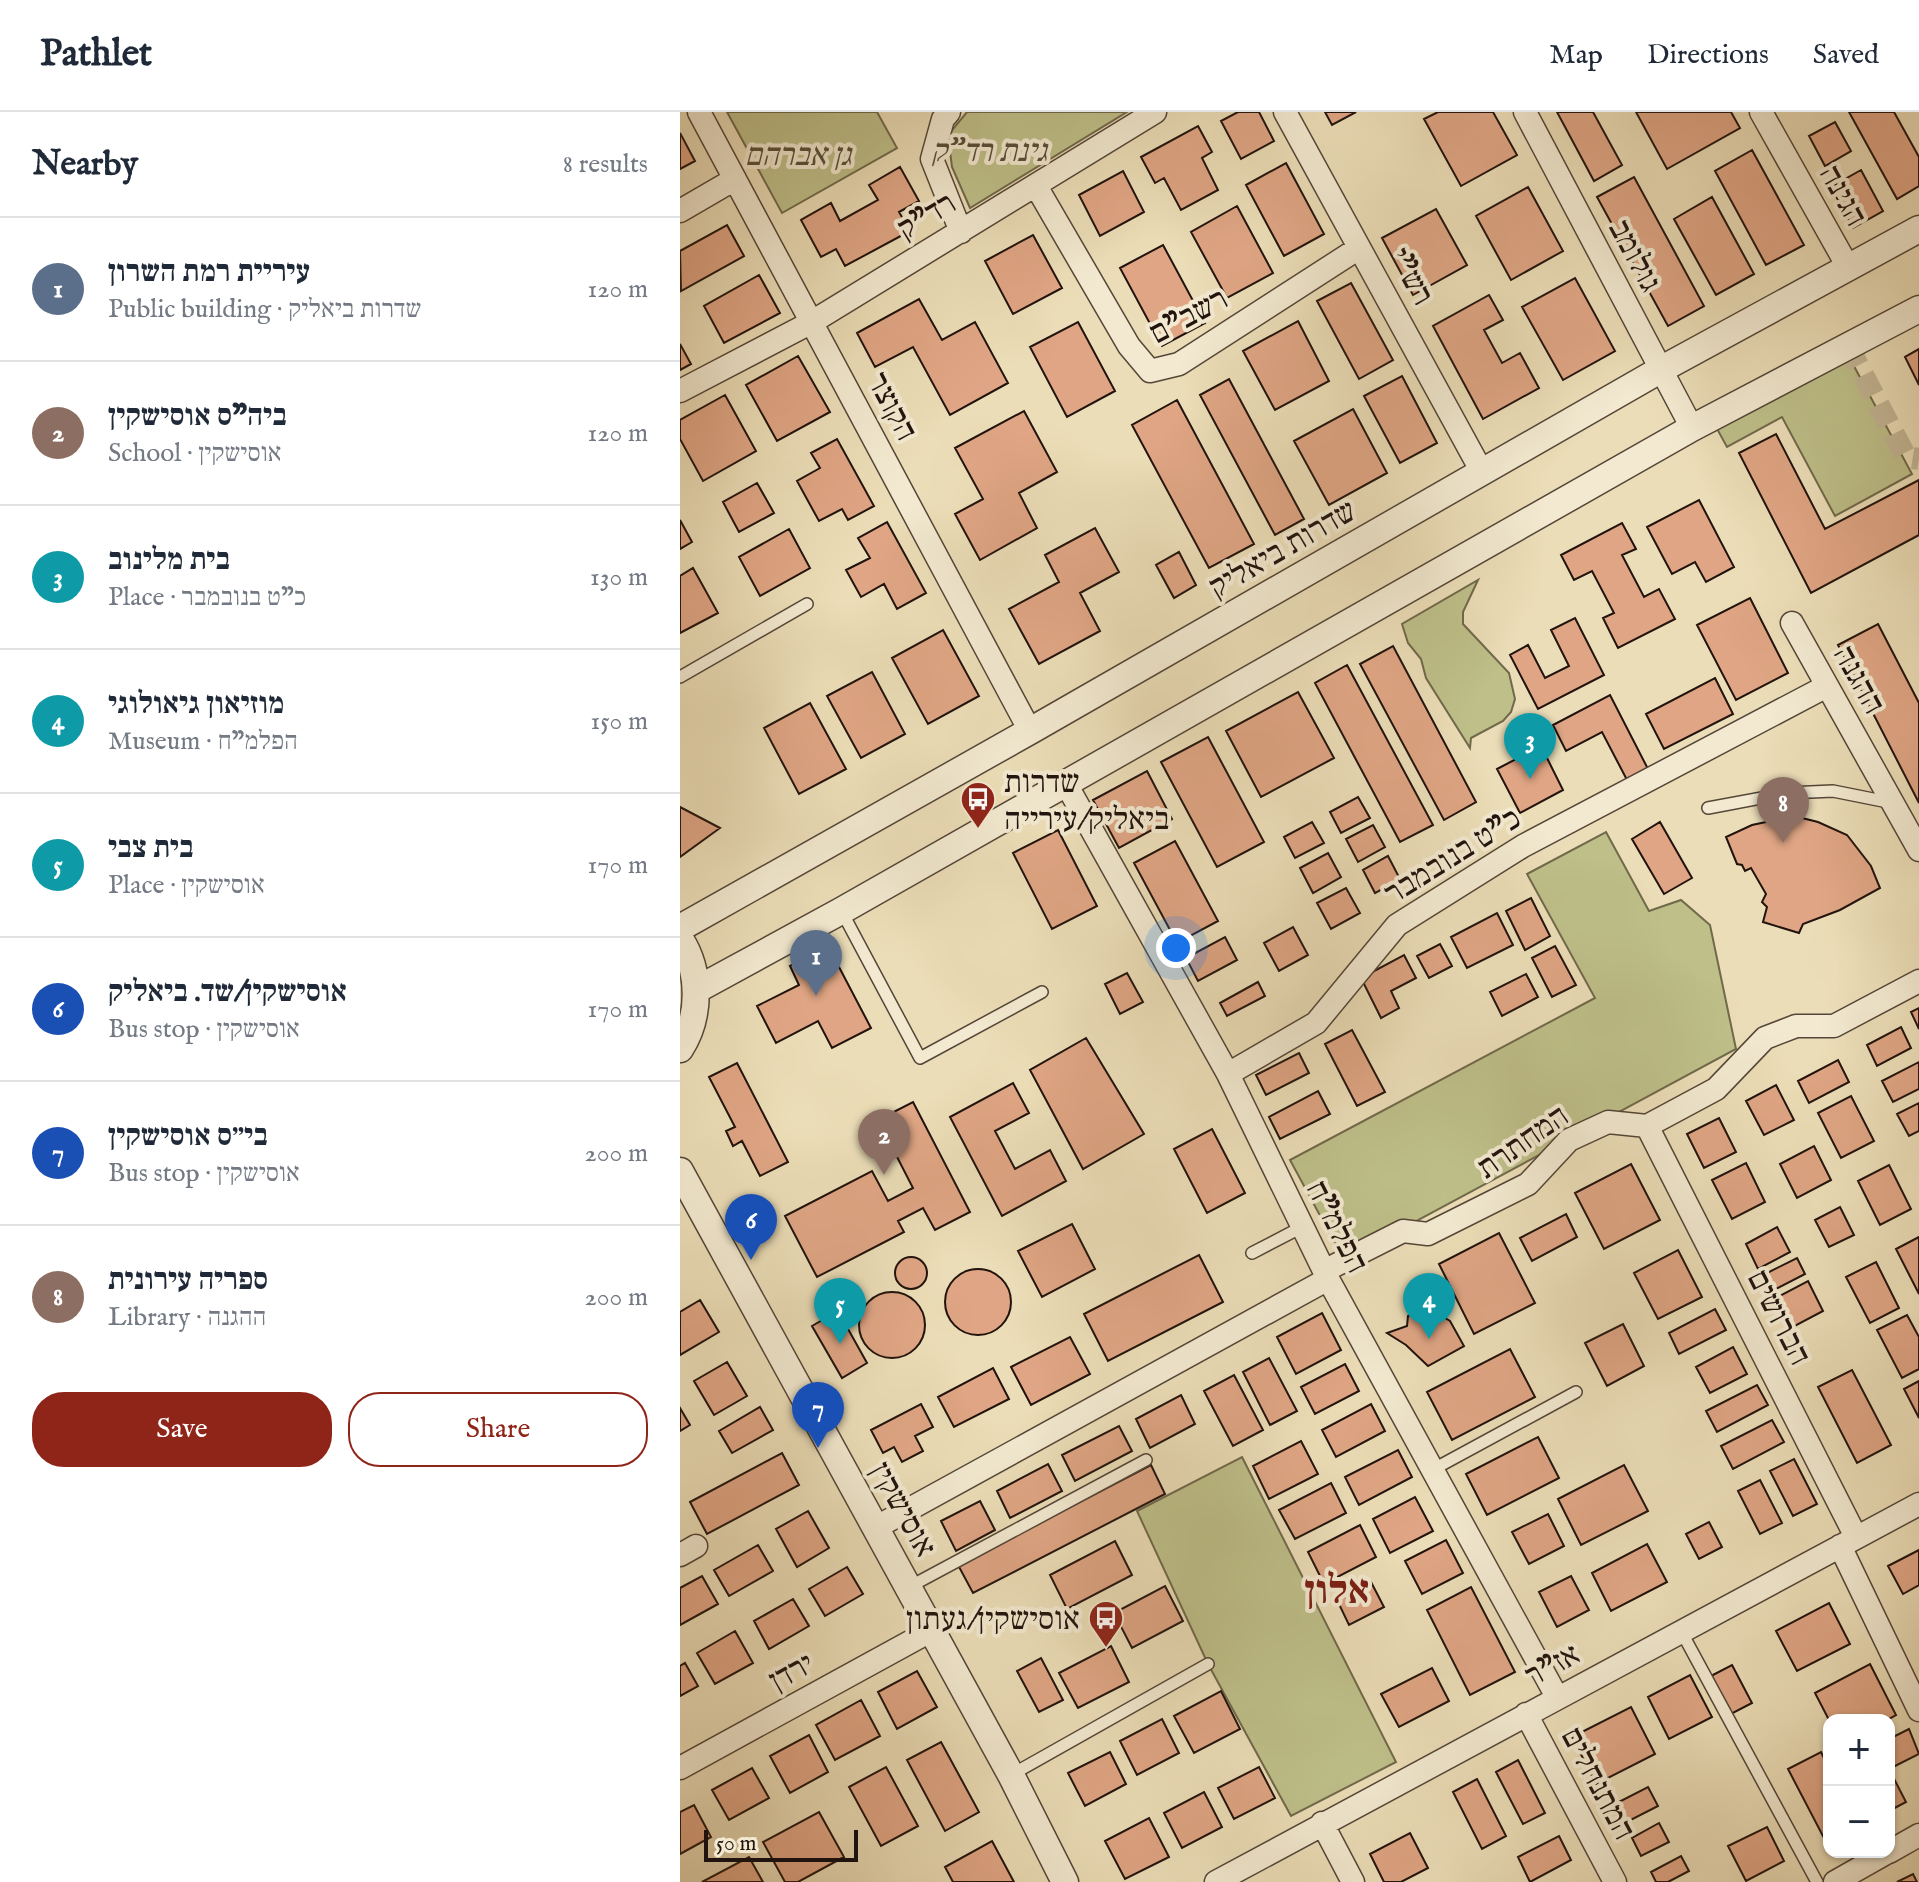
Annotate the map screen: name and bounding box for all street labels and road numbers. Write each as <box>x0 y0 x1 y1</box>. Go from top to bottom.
street label: הגינה <box>1808 158 1875 234</box>
street label: רד"ק <box>890 184 964 251</box>
street label: גולומב <box>1598 213 1670 300</box>
street label: רש"י <box>1377 241 1442 313</box>
street label: רשב"ם <box>1143 280 1236 355</box>
street label: הקוצר <box>856 366 926 448</box>
street label: שדרות ביאליק <box>1202 491 1365 609</box>
street label: ההגנה <box>1822 639 1893 722</box>
street label: כ"ט בנובמבר <box>1377 799 1529 915</box>
street label: המחתרת <box>1469 1097 1577 1189</box>
street label: הפלמ"ח <box>1295 1174 1377 1281</box>
street label: הברושים <box>1736 1263 1819 1373</box>
street label: אוסישקין <box>859 1455 945 1565</box>
street label: אז"ר <box>1519 1635 1588 1698</box>
street label: ירדן <box>763 1644 822 1702</box>
street label: המתנחלים <box>1550 1721 1644 1848</box>

